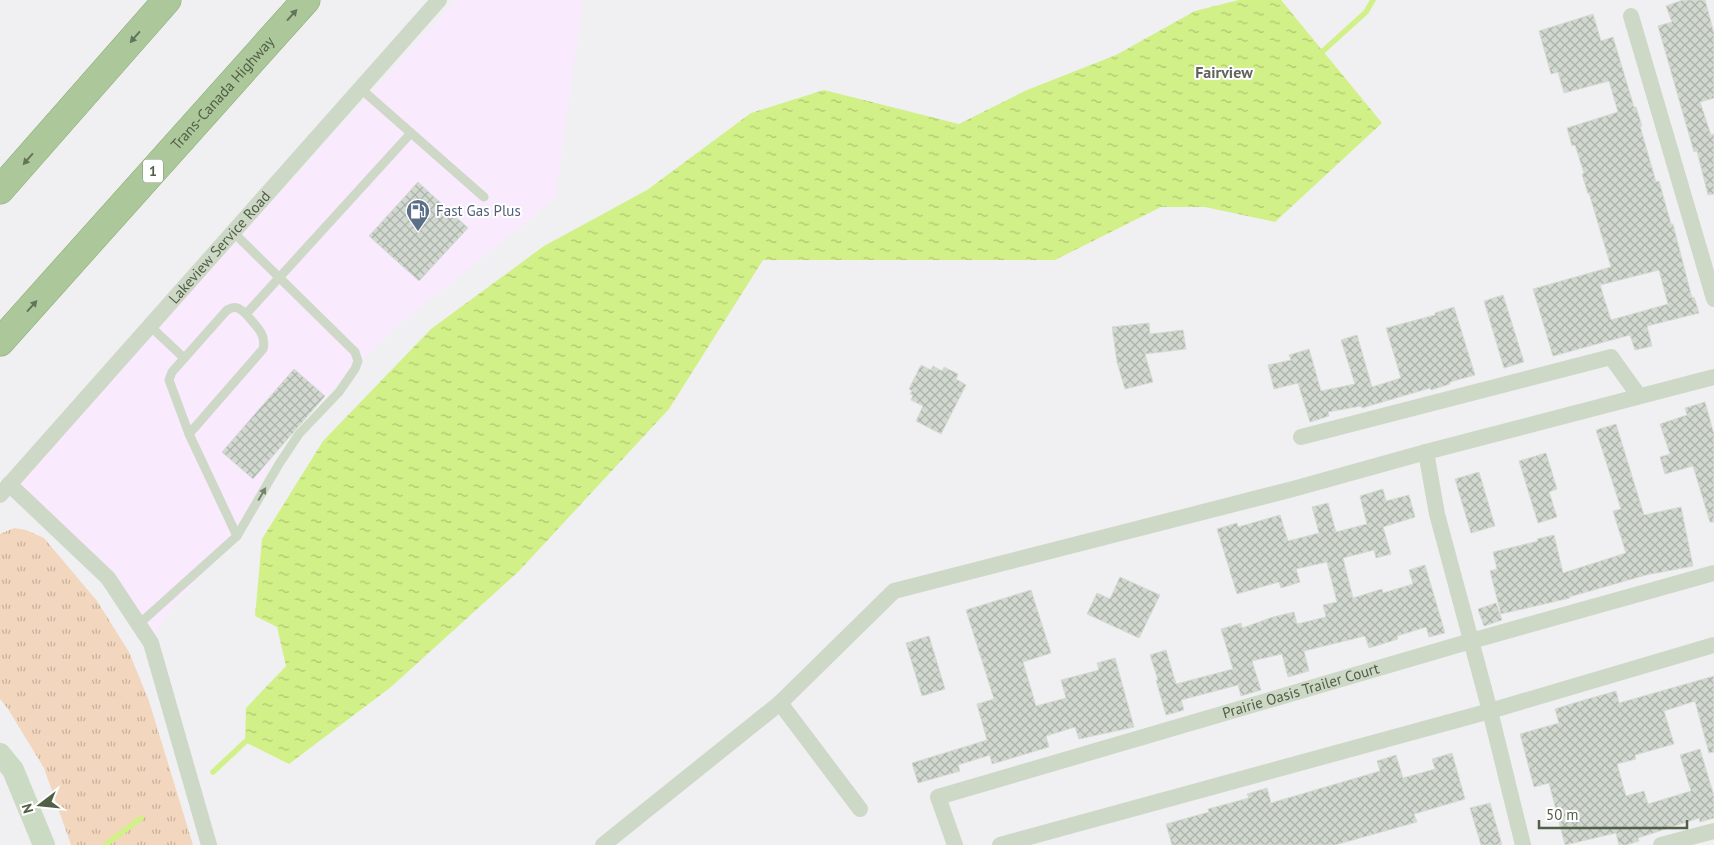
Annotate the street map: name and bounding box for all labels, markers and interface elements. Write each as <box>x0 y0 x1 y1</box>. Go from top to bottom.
one-way arrow <box>286 10 298 22</box>
one-way arrow <box>129 30 141 42</box>
street label: Trans-Canada Highway <box>167 32 278 154</box>
district label: Fairview <box>1195 62 1253 82</box>
one-way arrow <box>22 152 33 165</box>
road number: 1 <box>143 160 163 182</box>
street label: Lakeview Service Road <box>164 187 274 307</box>
fuel station icon: Fast Gas Plus <box>405 198 431 232</box>
place label: Fast Gas Plus <box>436 201 521 220</box>
one-way arrow <box>27 300 38 313</box>
one-way arrow <box>257 487 266 501</box>
street label: Prairie Oasis Trailer Court <box>1220 658 1381 722</box>
north arrow <box>15 780 65 830</box>
scale bar <box>1539 798 1686 830</box>
text: N <box>18 802 37 815</box>
text: 50 m <box>1546 805 1579 824</box>

